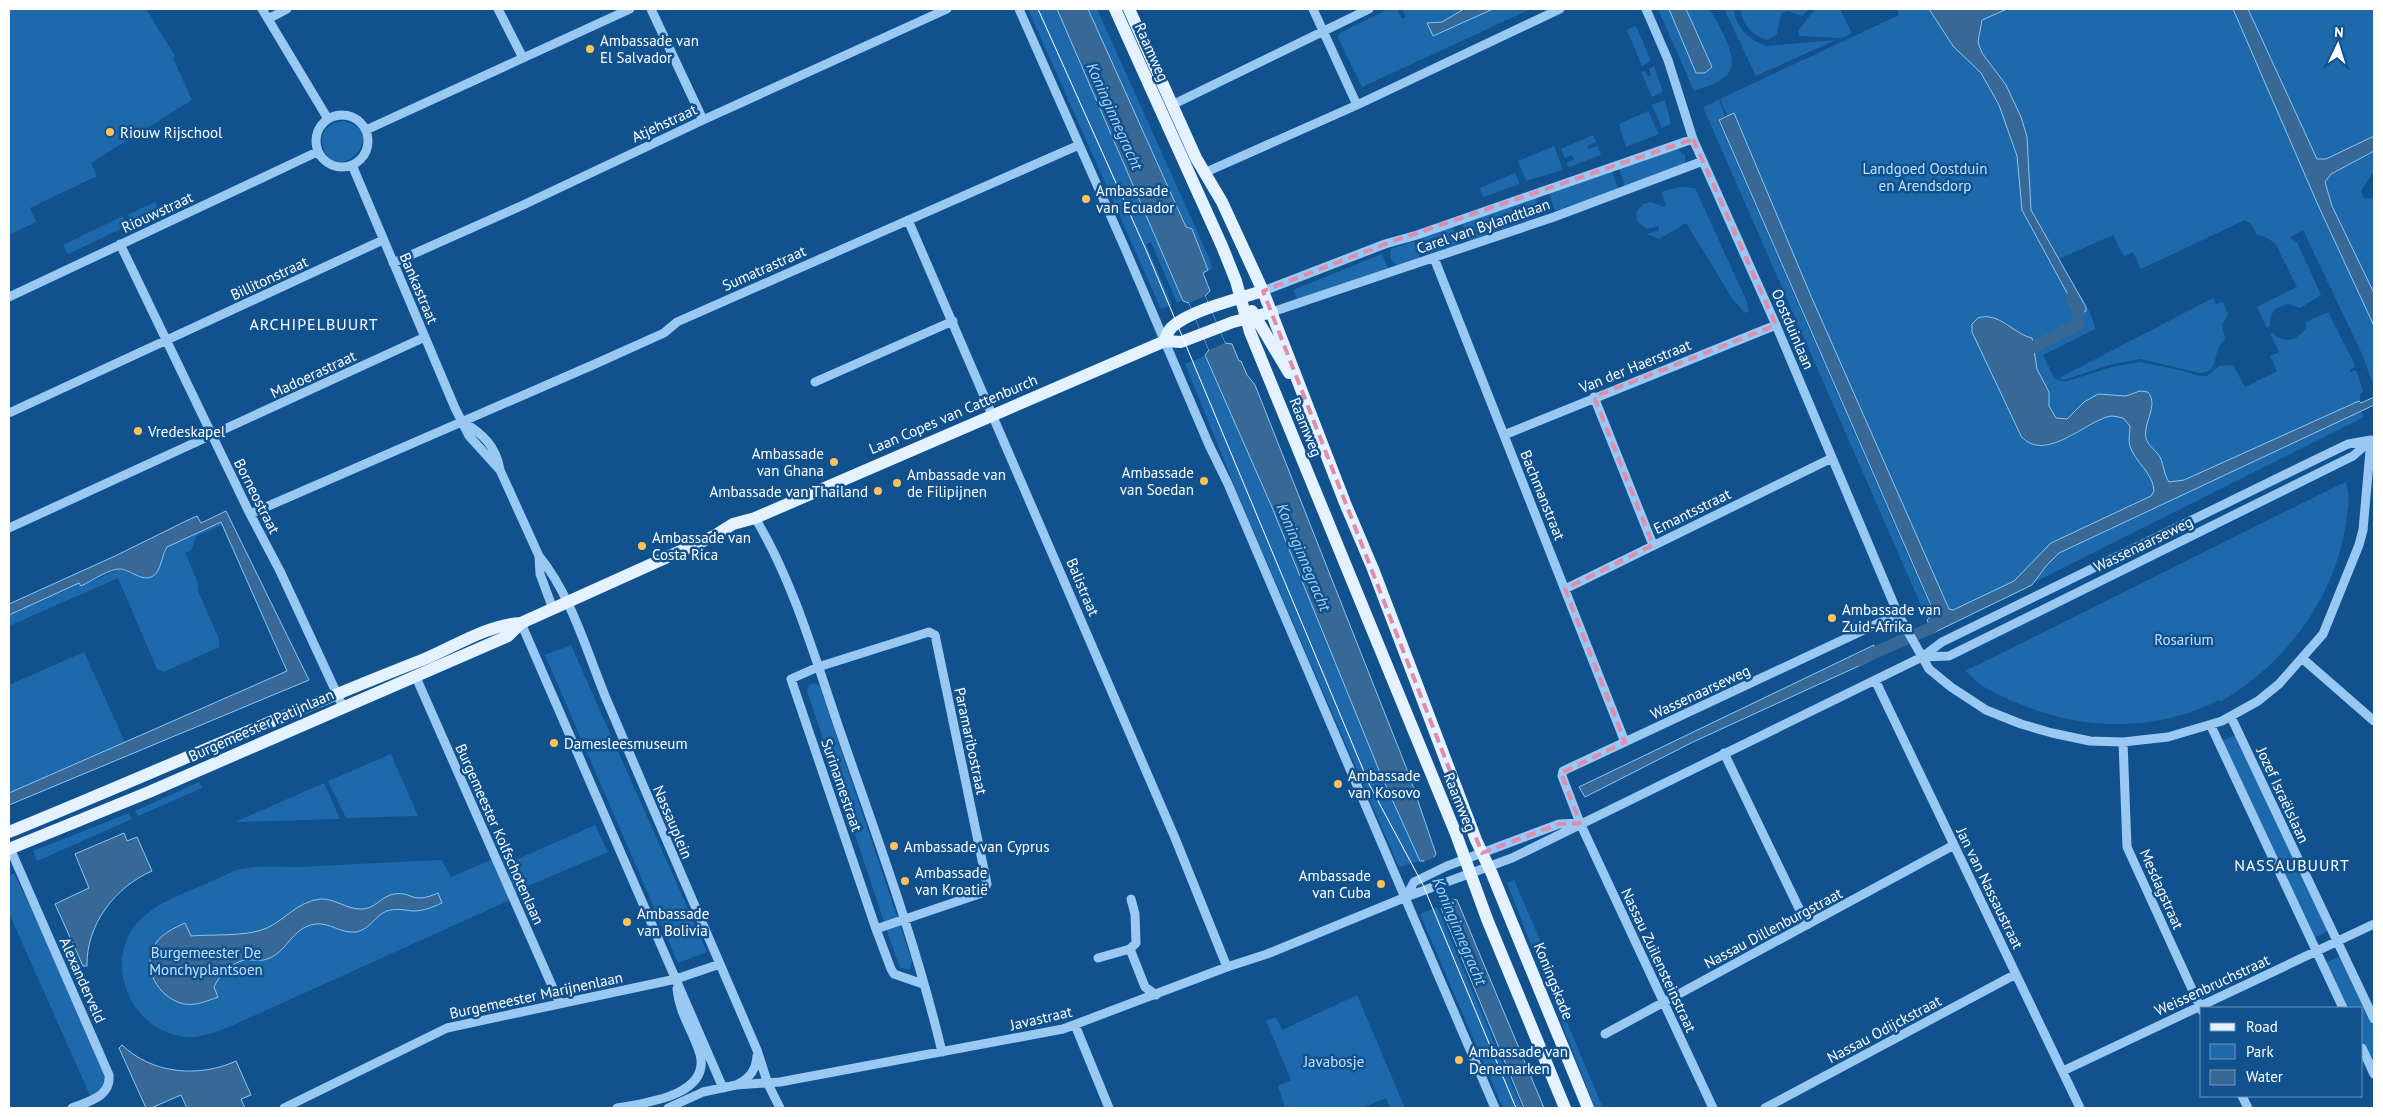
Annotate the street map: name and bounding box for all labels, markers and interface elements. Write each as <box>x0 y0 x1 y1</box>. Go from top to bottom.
street label: Raamweg <box>1131 20 1173 84</box>
north arrow <box>2313 20 2363 70</box>
text: N <box>2334 23 2344 41</box>
place label: Ambassade van El Salvador <box>600 31 699 67</box>
marker: Ambassade van El Salvador <box>584 43 596 55</box>
water label: Koninginnegracht <box>1082 59 1148 174</box>
street label: Atjehstraat <box>628 100 700 146</box>
place label: Riouw Rijschool <box>120 123 223 142</box>
marker: Riouw Rijschool <box>104 126 116 138</box>
park label: Landgoed Oostduin en Arendsdorp <box>1862 159 1988 195</box>
place label: Ambassade van Ecuador <box>1096 181 1174 217</box>
street label: Riouwstraat <box>118 187 196 237</box>
marker: Ambassade van Ecuador <box>1080 193 1092 205</box>
street label: Carel van Bylandtlaan <box>1414 194 1552 258</box>
street label: Sumatrastraat <box>719 241 809 295</box>
street label: Bankastraat <box>396 250 442 326</box>
street label: Billitonstraat <box>227 252 311 304</box>
street label: Oostduinlaan <box>1768 286 1818 372</box>
district label: ARCHIPELBUURT <box>249 314 379 334</box>
street label: Van der Haerstraat <box>1575 335 1694 397</box>
street label: Madoerastraat <box>267 346 359 402</box>
street label: Laan Copes van Cattenburch <box>866 370 1040 458</box>
street label: Raamweg <box>1286 395 1326 459</box>
place label: Vredeskapel <box>147 422 226 441</box>
marker: Vredeskapel <box>132 425 144 437</box>
place label: Ambassade van Ghana <box>752 444 824 480</box>
street label: Bachmanstraat <box>1516 447 1570 543</box>
street label: Borneostraat <box>230 455 284 537</box>
marker: Ambassade van Ghana <box>828 456 840 468</box>
place label: Ambassade van Soedan <box>1120 463 1194 499</box>
place label: Ambassade van de Filipijnen <box>907 465 1006 501</box>
marker: Ambassade van Soedan <box>1198 475 1210 487</box>
marker: Ambassade van de Filipijnen <box>891 477 903 489</box>
place label: Ambassade van Thailand <box>709 482 868 501</box>
street label: Emantsstraat <box>1650 484 1734 538</box>
marker: Ambassade van Thailand <box>872 485 884 497</box>
water label: Koninginnegracht <box>1272 500 1336 615</box>
street label: Wassenaarseweg <box>2090 512 2196 576</box>
place label: Ambassade van Costa Rica <box>652 528 751 564</box>
marker: Ambassade van Costa Rica <box>636 540 648 552</box>
street label: Balistraat <box>1062 555 1104 619</box>
place label: Ambassade van Zuid-Afrika <box>1842 600 1941 636</box>
marker: Ambassade van Zuid-Afrika <box>1826 612 1838 624</box>
park label: Rosarium <box>2154 630 2214 649</box>
street label: Wassenaarseweg <box>1647 661 1753 723</box>
street label: Burgemeester Patijnlaan <box>185 684 337 766</box>
street label: Paramaribostraat <box>950 686 992 796</box>
place label: Damesleesmuseum <box>564 734 688 753</box>
street label: Surinamestraat <box>817 736 867 834</box>
marker: Damesleesmuseum <box>548 737 560 749</box>
street label: Burgemeester Kolfschotenlaan <box>451 741 549 927</box>
street label: Jozef Israëlslaan <box>2252 743 2314 846</box>
place label: Ambassade van Kosovo <box>1348 766 1421 802</box>
street label: Raamweg <box>1440 770 1480 834</box>
marker: Ambassade van Kosovo <box>1332 778 1344 790</box>
street label: Nassauplein <box>649 782 697 862</box>
street label: Jan van Nassaustraat <box>1952 823 2028 952</box>
place label: Ambassade van Cyprus <box>904 837 1049 856</box>
marker: Ambassade van Cyprus <box>888 840 900 852</box>
street label: Mesdagstraat <box>2136 846 2188 932</box>
district label: NASSAUBUURT <box>2234 855 2350 875</box>
place label: Ambassade van Kroatië <box>915 863 988 899</box>
place label: Ambassade van Cuba <box>1299 866 1371 902</box>
water label: Koninginnegracht <box>1428 874 1492 989</box>
marker: Ambassade van Kroatië <box>899 875 911 887</box>
marker: Ambassade van Cuba <box>1375 878 1387 890</box>
street label: Nassau Dillenburgstraat <box>1701 883 1845 973</box>
street label: Nassau Zuilensteinstraat <box>1617 885 1701 1035</box>
place label: Ambassade van Bolivia <box>637 904 709 940</box>
marker: Ambassade van Bolivia <box>621 916 633 928</box>
street label: Alexanderveld <box>56 934 110 1026</box>
street label: Koningskade <box>1530 940 1578 1022</box>
park label: Burgemeester De Monchyplantsoen <box>149 943 263 979</box>
street label: Weissenbruchstraat <box>2152 950 2272 1020</box>
street label: Burgemeester Marijnenlaan <box>448 967 624 1023</box>
street label: Nassau Odijckstraat <box>1824 991 1944 1067</box>
street label: Javastraat <box>1007 1002 1074 1035</box>
legend <box>2200 1007 2363 1097</box>
text: Road <box>2246 1017 2278 1036</box>
place label: Ambassade van Denemarken <box>1469 1042 1568 1078</box>
text: Park <box>2246 1042 2274 1061</box>
park label: Javabosje <box>1303 1052 1364 1071</box>
marker: Ambassade van Denemarken <box>1453 1054 1465 1066</box>
text: Water <box>2246 1067 2283 1086</box>

